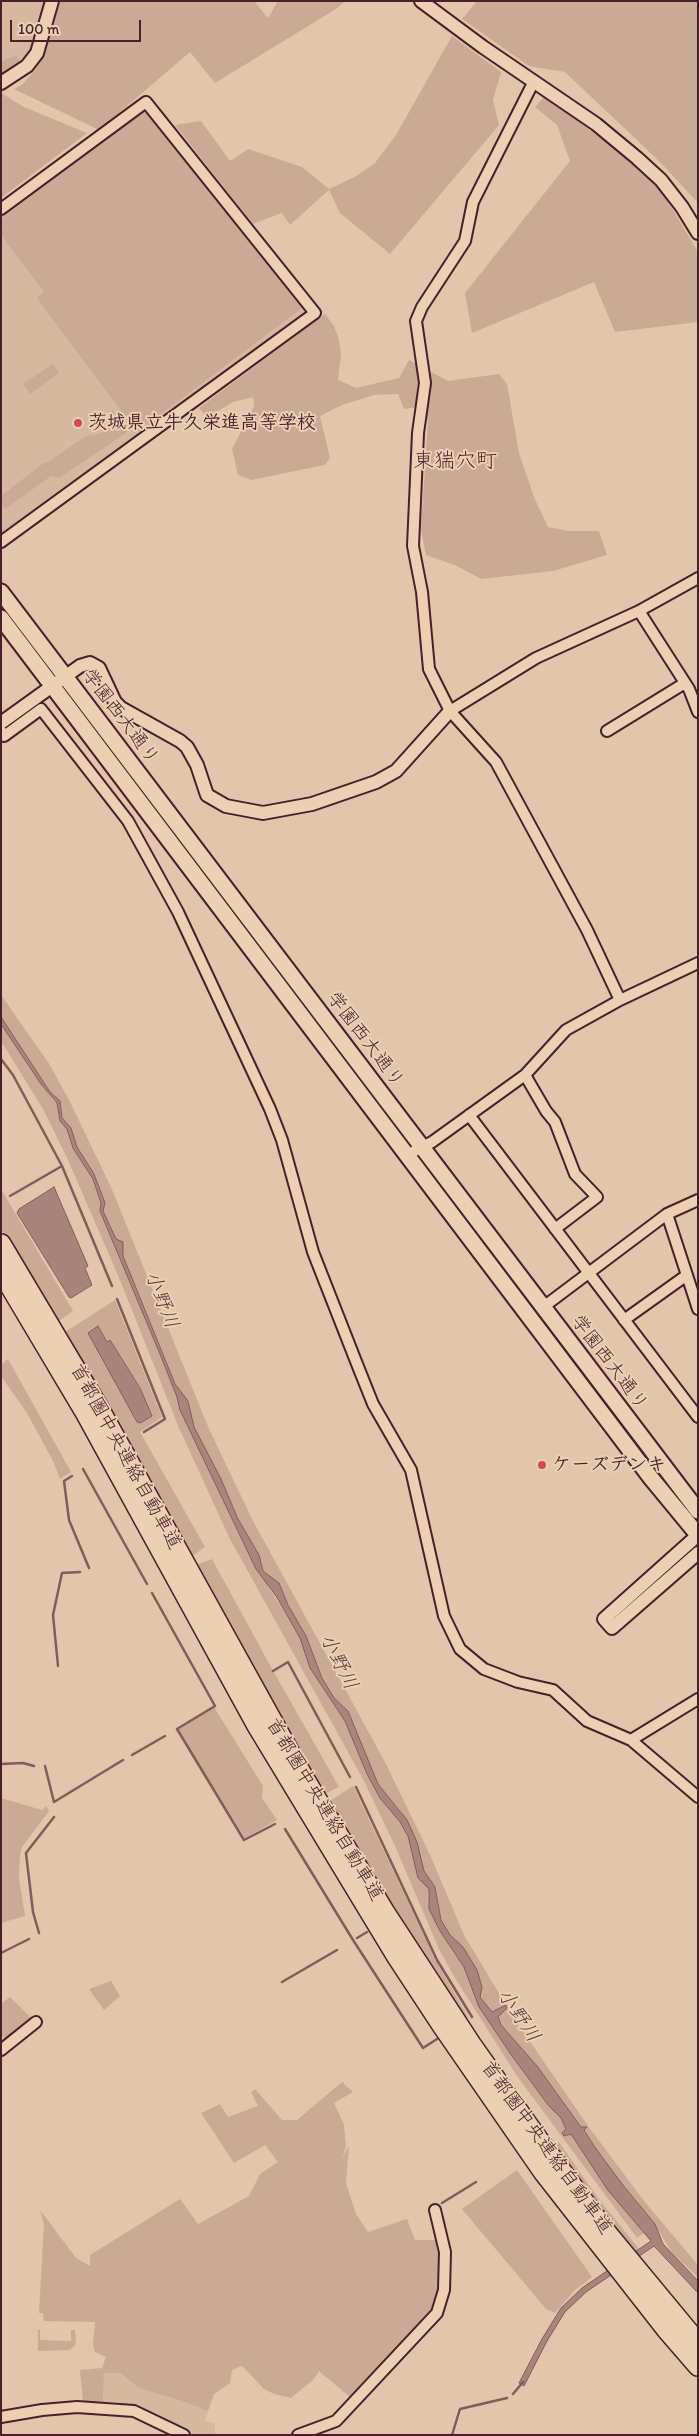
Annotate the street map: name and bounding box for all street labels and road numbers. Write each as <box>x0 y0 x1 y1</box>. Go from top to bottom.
street label: 学園西大通り <box>77 665 163 769</box>
street label: 学園西大通り <box>322 988 408 1092</box>
street label: 学園西大通り <box>566 1311 652 1415</box>
street label: 首都圏中央連絡自動車道 <box>64 1360 186 1554</box>
street label: 首都圏中央連絡自動車道 <box>260 1715 388 1905</box>
street label: 首都圏中央連絡自動車道 <box>475 2057 617 2239</box>

